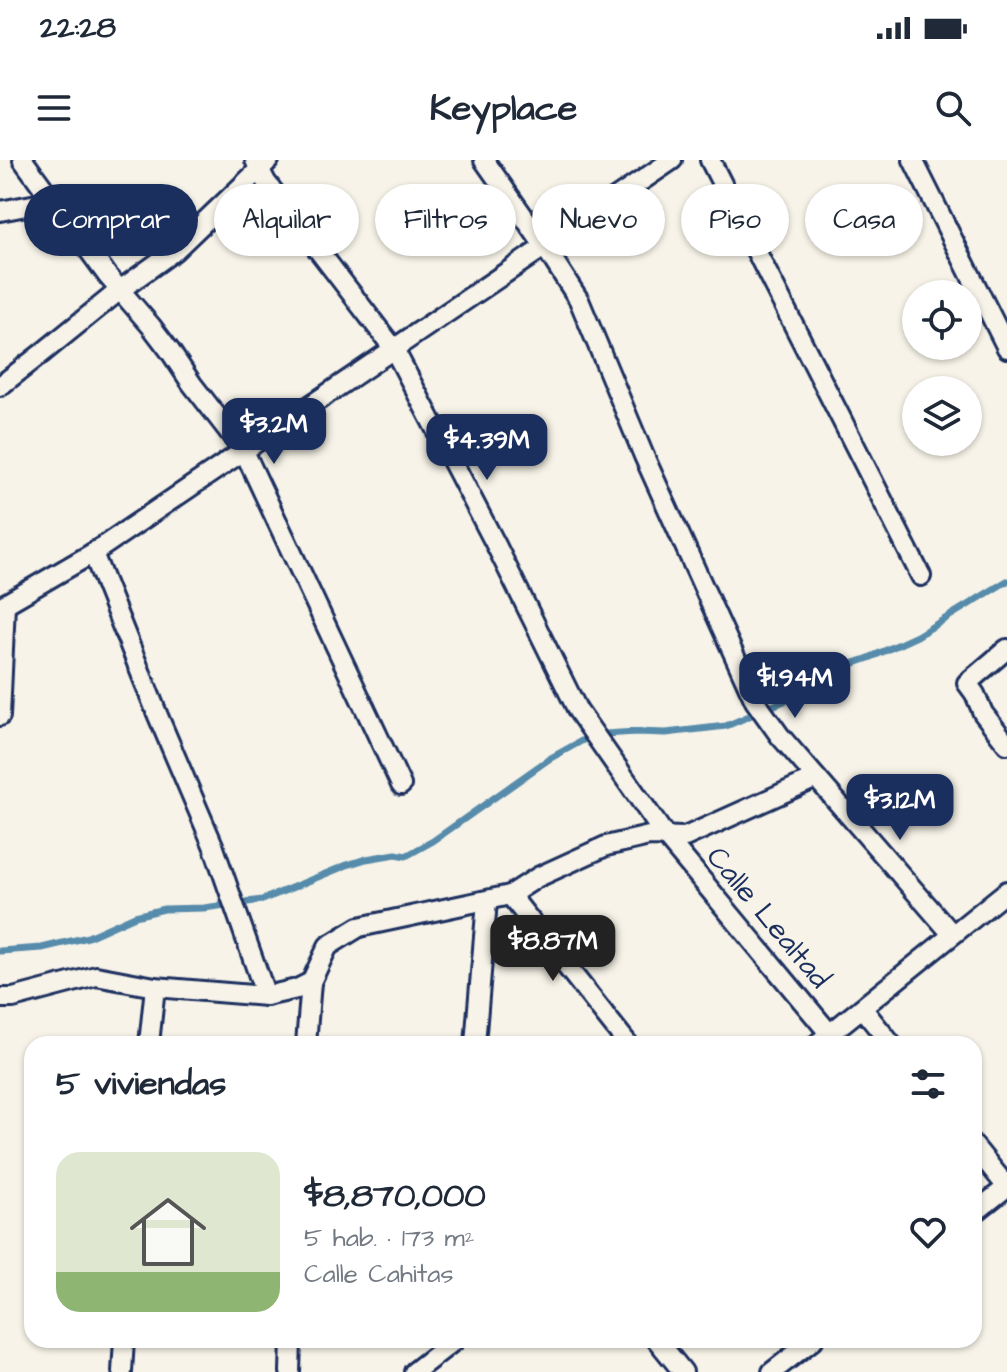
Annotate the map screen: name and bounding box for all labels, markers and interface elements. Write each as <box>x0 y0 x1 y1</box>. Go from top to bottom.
text: 22:28 <box>40 7 116 49</box>
text: Keyplace <box>430 83 577 134</box>
icon: menu <box>32 86 76 130</box>
icon: search <box>931 86 975 130</box>
chip: Comprar <box>24 184 198 256</box>
chip: Alquilar <box>214 184 359 256</box>
chip: Filtros <box>375 184 516 256</box>
chip: Nuevo <box>532 184 665 256</box>
chip: Piso <box>681 184 789 256</box>
chip: Casa <box>805 184 923 256</box>
map controls <box>902 280 982 456</box>
button: locate <box>902 280 982 360</box>
button: layers <box>902 376 982 456</box>
pin: $3.2M <box>218 398 330 466</box>
text: $3.2M <box>240 406 308 442</box>
pin: $4.39M <box>422 414 552 482</box>
text: $4.39M <box>444 422 530 458</box>
pin: $1.94M <box>730 652 860 720</box>
text: $1.94M <box>757 660 833 696</box>
pin: $3.12M <box>835 774 965 842</box>
text: $3.12M <box>864 782 936 818</box>
street label: Calle Lealtad <box>696 838 840 998</box>
pin: $8.87M <box>488 915 618 983</box>
text: $8.87M <box>508 923 598 959</box>
text: 5 viviendas <box>56 1060 226 1108</box>
icon: filters <box>906 1062 950 1106</box>
text: $8,870,000 <box>304 1172 486 1220</box>
icon: home <box>120 1184 216 1280</box>
icon: heart <box>906 1210 950 1254</box>
text: 5 hab. · 173 m² <box>304 1220 475 1256</box>
text: Calle Cahitas <box>304 1256 454 1292</box>

